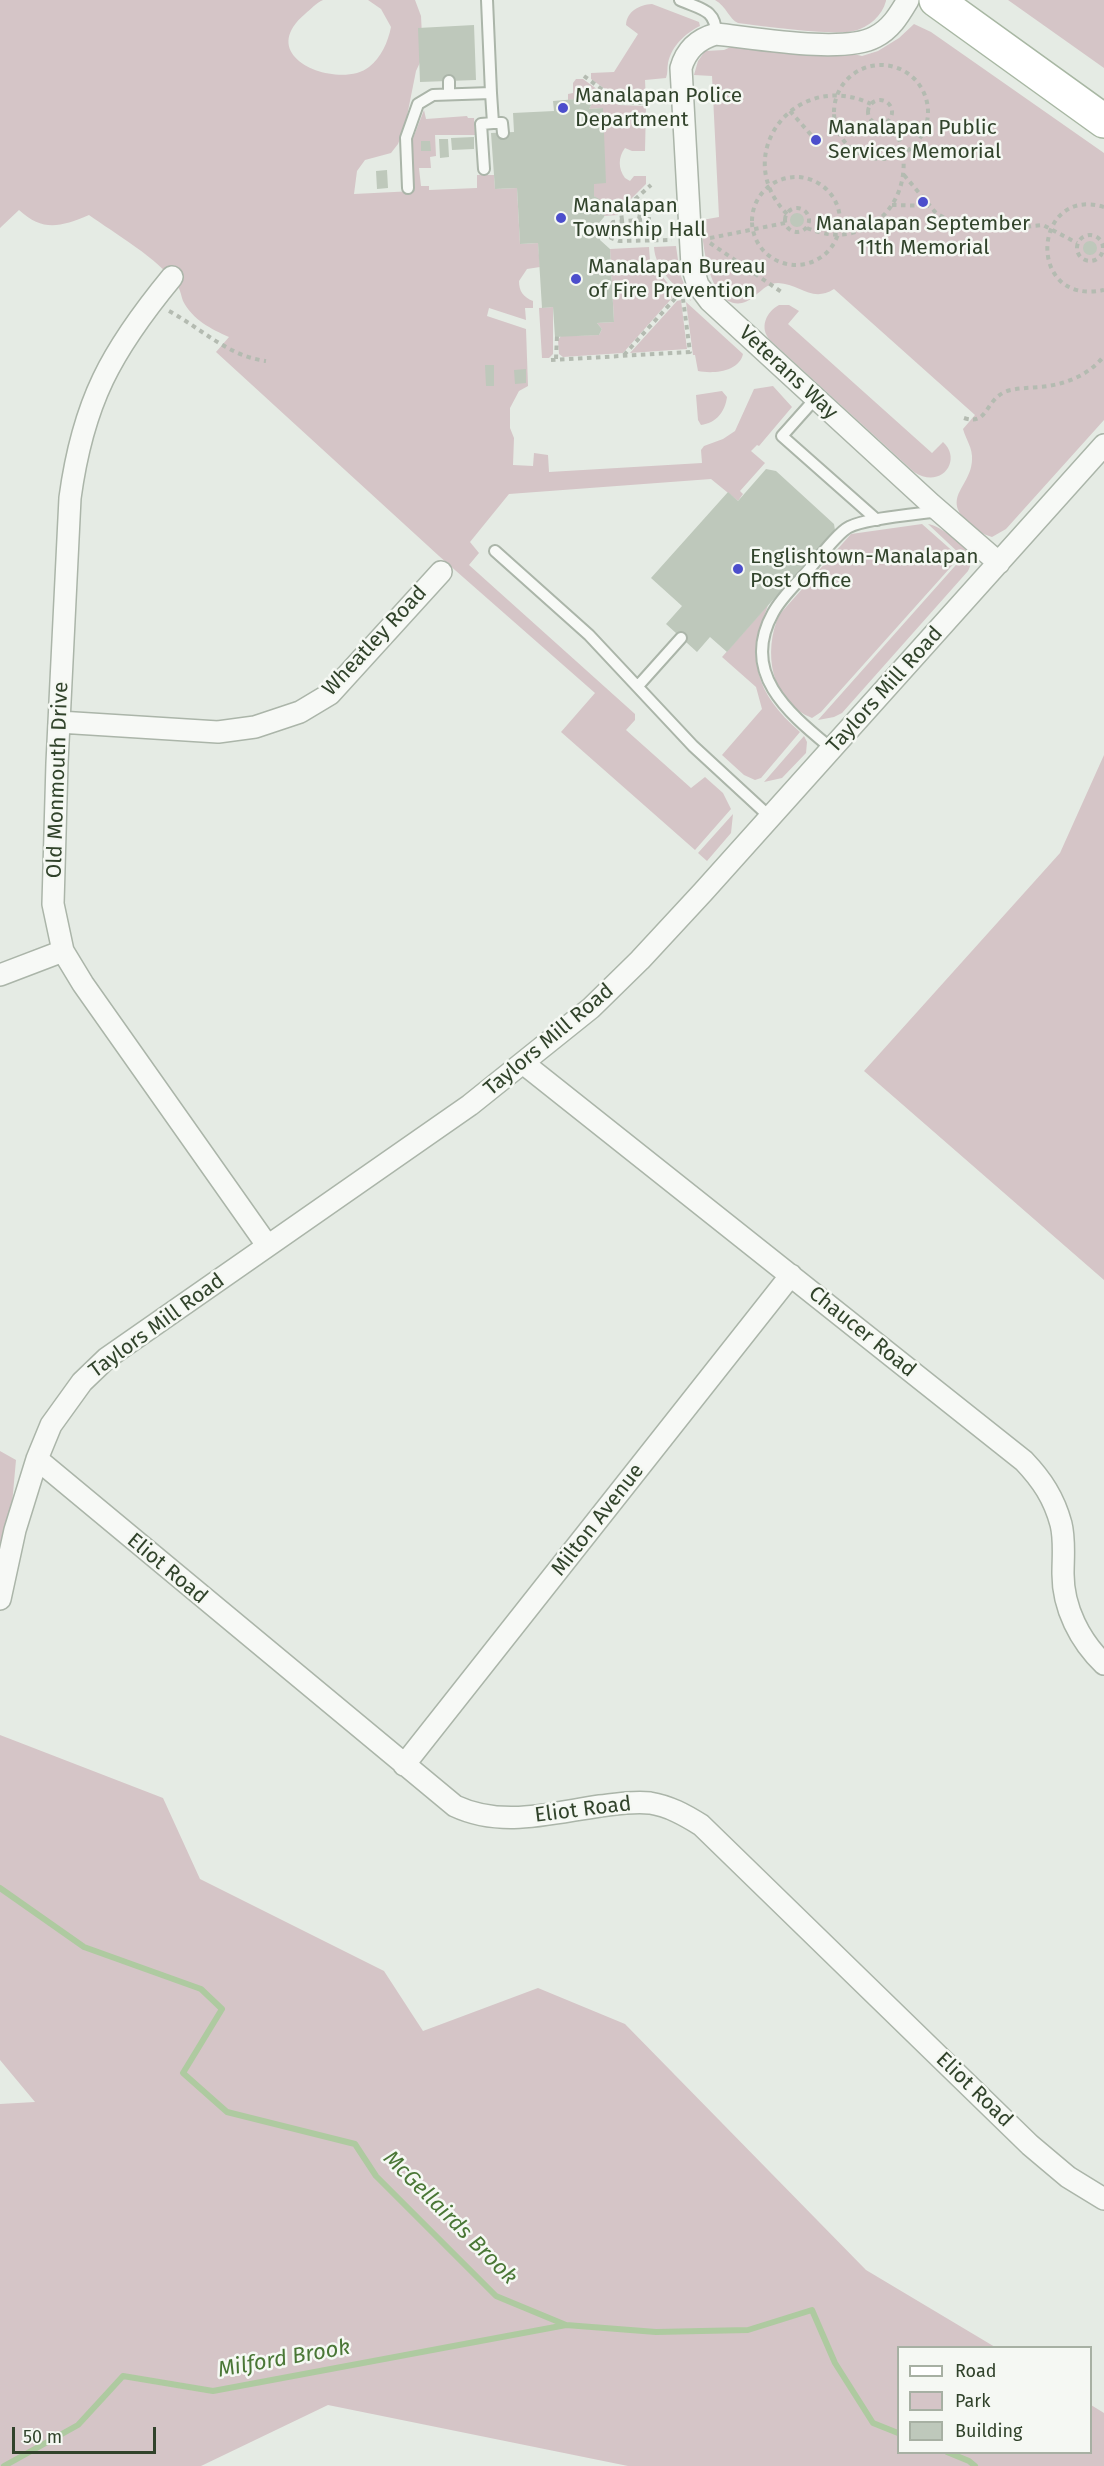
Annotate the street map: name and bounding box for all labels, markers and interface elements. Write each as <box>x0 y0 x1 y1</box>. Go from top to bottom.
place label: Manalapan Police Department <box>575 83 742 133</box>
marker: Manalapan Police Department <box>556 101 570 115</box>
place label: Manalapan Public Services Memorial <box>828 115 1001 165</box>
marker: Manalapan Public Services Memorial <box>809 133 823 147</box>
place label: Manalapan Township Hall <box>573 193 706 243</box>
marker: Manalapan September 11th Memorial <box>916 195 930 209</box>
marker: Manalapan Township Hall <box>554 211 568 225</box>
place label: Manalapan September 11th Memorial <box>816 211 1030 261</box>
place label: Manalapan Bureau of Fire Prevention <box>588 254 766 304</box>
marker: Manalapan Bureau of Fire Prevention <box>569 272 583 286</box>
street label: Veterans Way <box>733 321 843 425</box>
place label: Englishtown-Manalapan Post Office <box>750 544 979 594</box>
marker: Englishtown-Manalapan Post Office <box>731 562 745 576</box>
street label: Wheatley Road <box>318 581 432 701</box>
street label: Taylors Mill Road <box>822 622 948 758</box>
street label: Old Monmouth Drive <box>42 681 74 879</box>
street label: Taylors Mill Road <box>479 979 619 1101</box>
street label: Taylors Mill Road <box>84 1268 230 1384</box>
street label: Chaucer Road <box>803 1281 921 1383</box>
street label: Milton Avenue <box>546 1459 650 1581</box>
street label: Eliot Road <box>122 1528 212 1610</box>
street label: Eliot Road <box>533 1792 633 1828</box>
street label: Eliot Road <box>930 2047 1018 2133</box>
water label: McGellairds Brook <box>378 2146 522 2290</box>
water label: Milford Brook <box>216 2334 352 2384</box>
legend <box>897 2346 1092 2454</box>
text: Road <box>955 2360 997 2382</box>
text: Park <box>955 2390 990 2412</box>
scale bar <box>15 2415 159 2453</box>
text: Building <box>955 2420 1022 2442</box>
text: 50 m <box>23 2426 62 2448</box>

